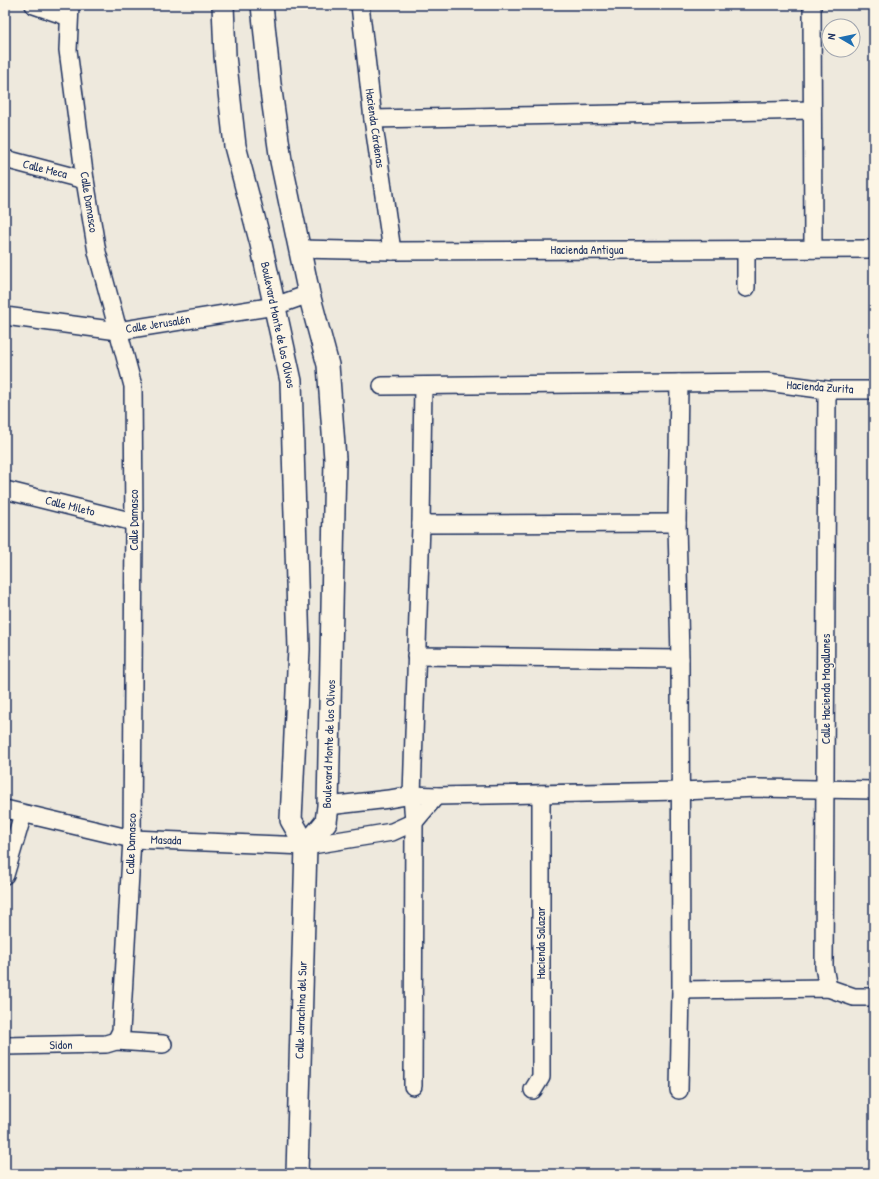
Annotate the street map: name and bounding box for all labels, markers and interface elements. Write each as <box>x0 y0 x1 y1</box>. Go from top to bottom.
north arrow <box>821 18 861 58</box>
text: N <box>824 32 839 40</box>
street label: Hacienda Cárdenas <box>362 87 390 169</box>
street label: Calle Meca <box>21 155 69 182</box>
street label: Calle Damasco <box>76 170 103 234</box>
street label: Hacienda Antigua <box>551 241 624 258</box>
street label: Boulevard Monte de los Olivos <box>257 260 300 390</box>
street label: Calle Jerusalén <box>124 310 192 337</box>
street label: Hacienda Zurita <box>786 376 854 397</box>
street label: Calle Damasco <box>125 489 142 551</box>
street label: Calle Mileto <box>43 491 97 520</box>
street label: Calle Hacienda Magallanes <box>817 633 834 744</box>
street label: Boulevard Monte de los Olivos <box>318 679 339 809</box>
street label: Calle Damasco <box>121 813 140 875</box>
street label: Masada <box>150 830 182 849</box>
street label: Hacienda Salazar <box>532 906 549 979</box>
street label: Calle Jarachina del Sur <box>290 960 311 1059</box>
street label: Sidon <box>49 1036 73 1053</box>

